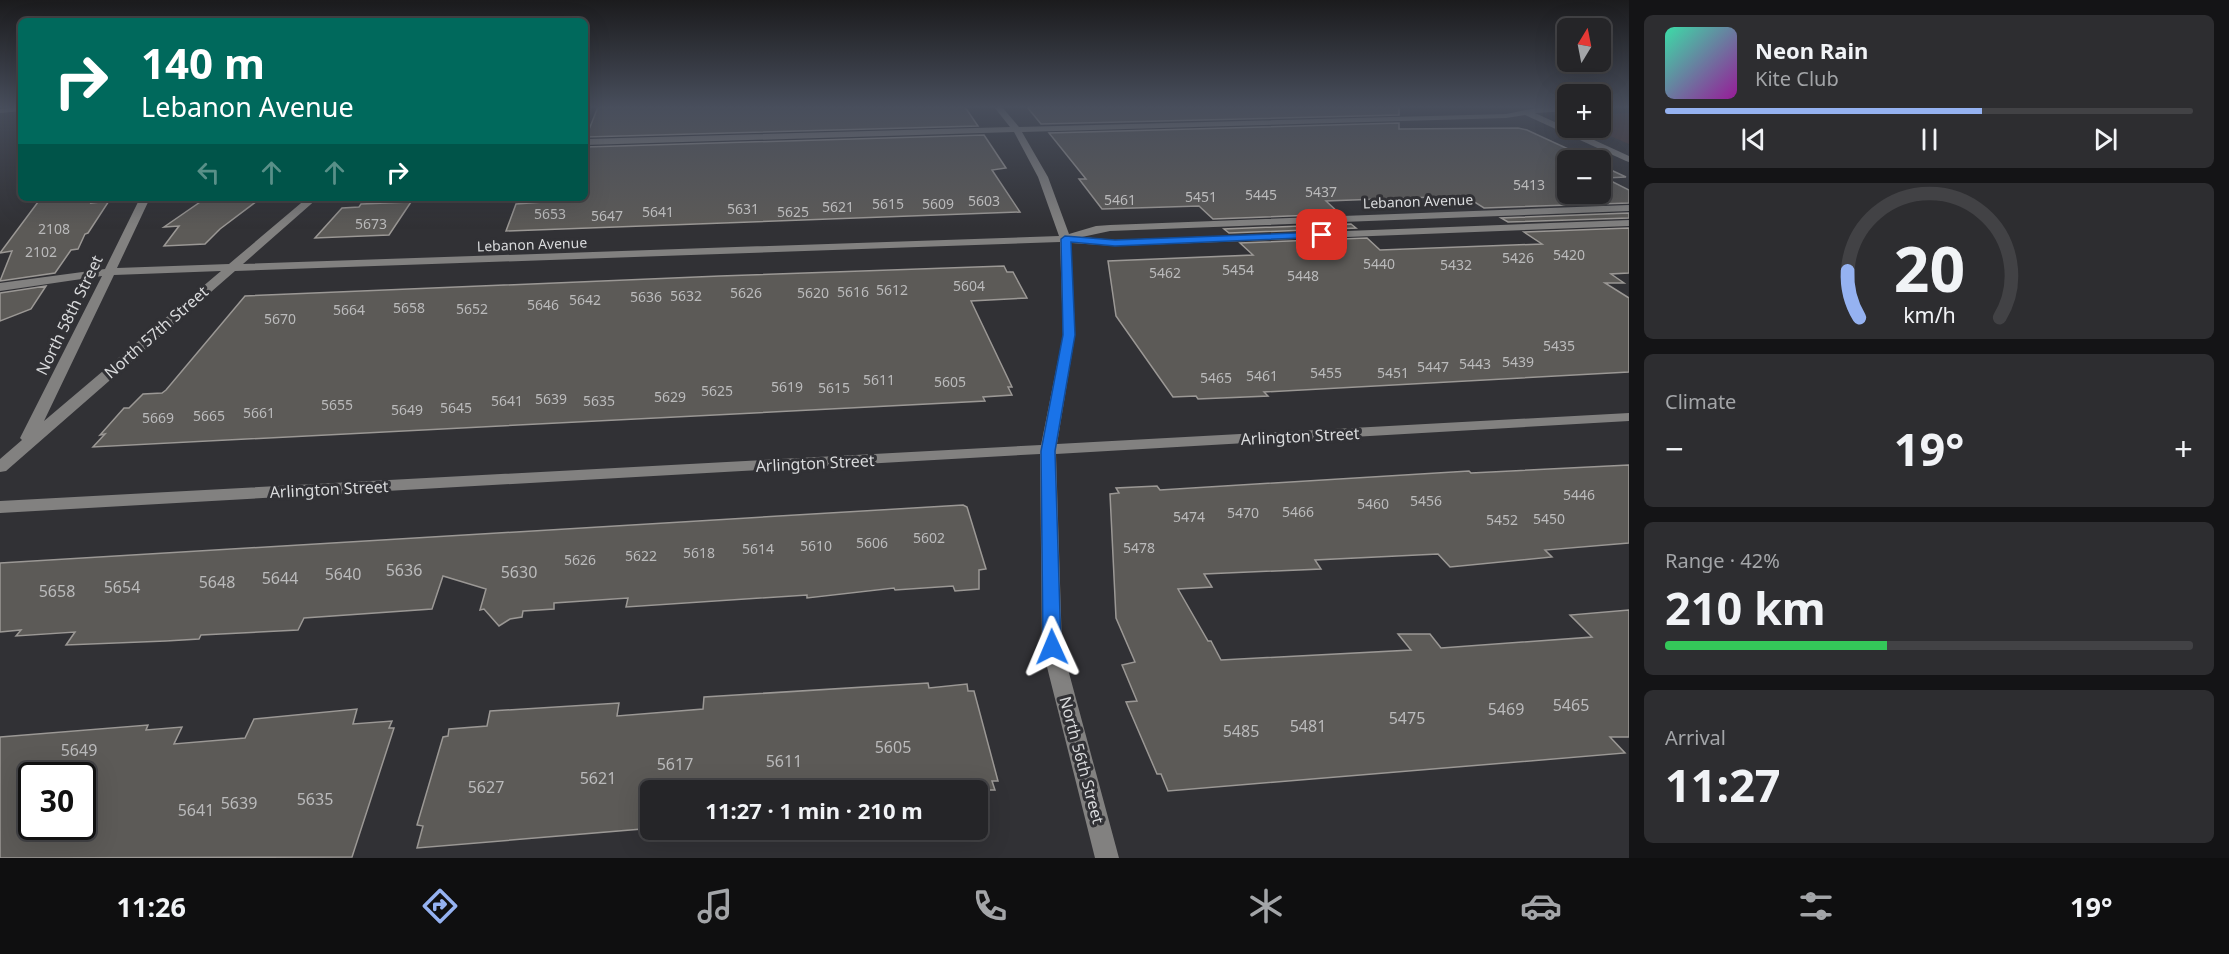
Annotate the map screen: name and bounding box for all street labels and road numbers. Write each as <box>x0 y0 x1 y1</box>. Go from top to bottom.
street label: Lebanon Avenue <box>1363 190 1474 212</box>
street label: Lebanon Avenue <box>477 233 588 255</box>
street label: North 58th Street <box>30 251 108 379</box>
street label: North 57th Street <box>99 281 213 383</box>
street label: Arlington Street <box>1240 422 1360 450</box>
street label: Arlington Street <box>755 449 875 477</box>
street label: Arlington Street <box>269 475 389 503</box>
street label: North 56th Street <box>1054 694 1110 826</box>

